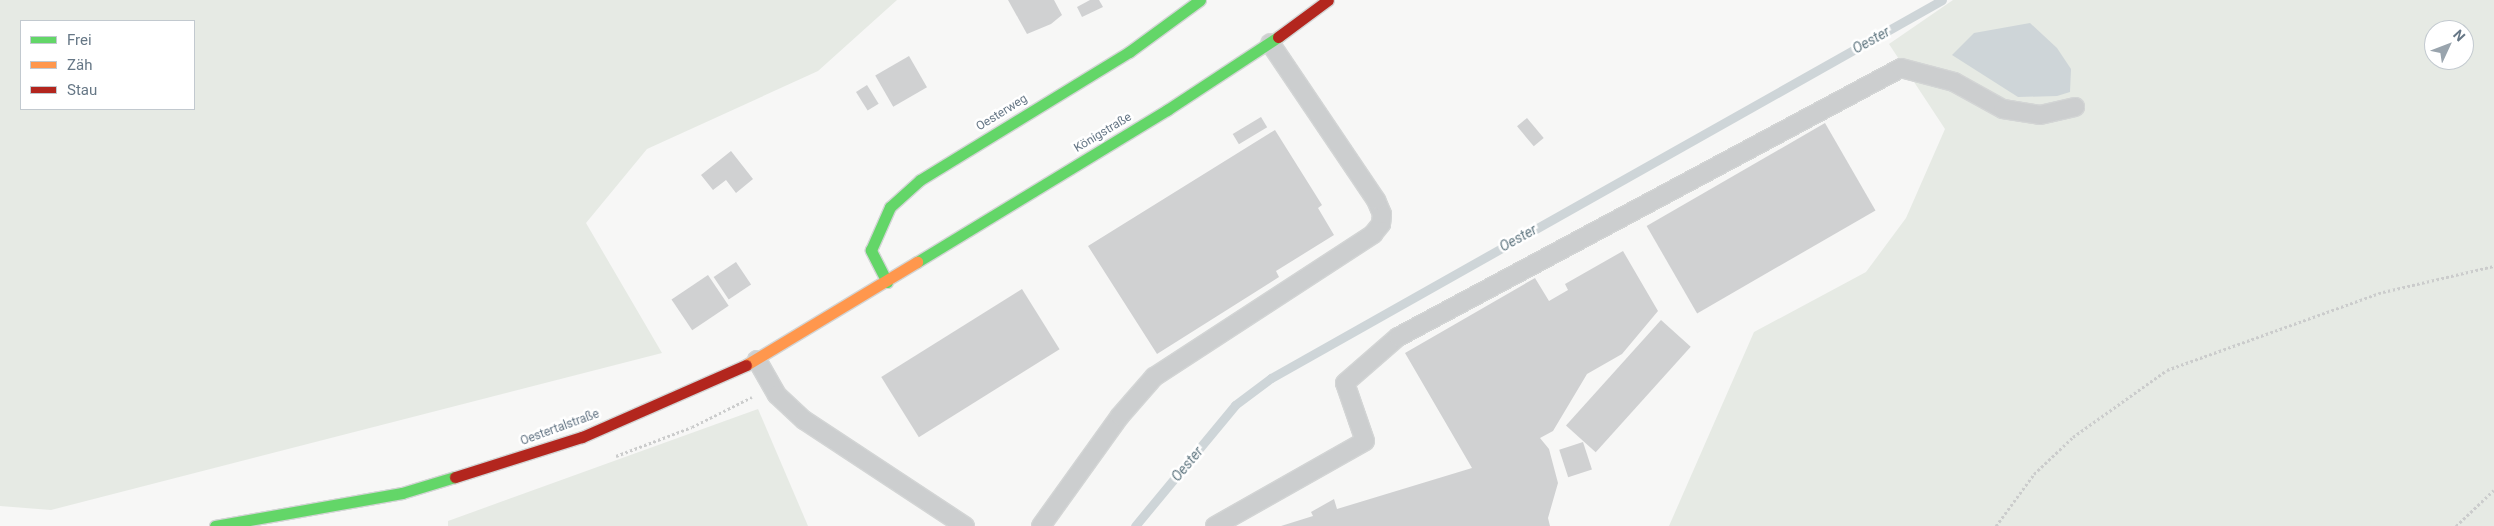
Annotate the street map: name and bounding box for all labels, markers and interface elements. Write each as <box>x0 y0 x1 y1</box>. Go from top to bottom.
legend <box>20 20 195 110</box>
north arrow <box>2424 20 2474 70</box>
water label: Oester <box>1850 23 1892 57</box>
text: N <box>2450 26 2468 45</box>
text: Frei <box>67 31 92 49</box>
text: Zäh <box>67 56 92 74</box>
text: Stau <box>67 81 97 99</box>
street label: Oesterweg <box>974 92 1030 134</box>
street label: Königstraße <box>1072 110 1134 156</box>
water label: Oester <box>1497 221 1539 255</box>
street label: Oestertalstraße <box>519 407 601 449</box>
water label: Oester <box>1168 443 1206 485</box>

